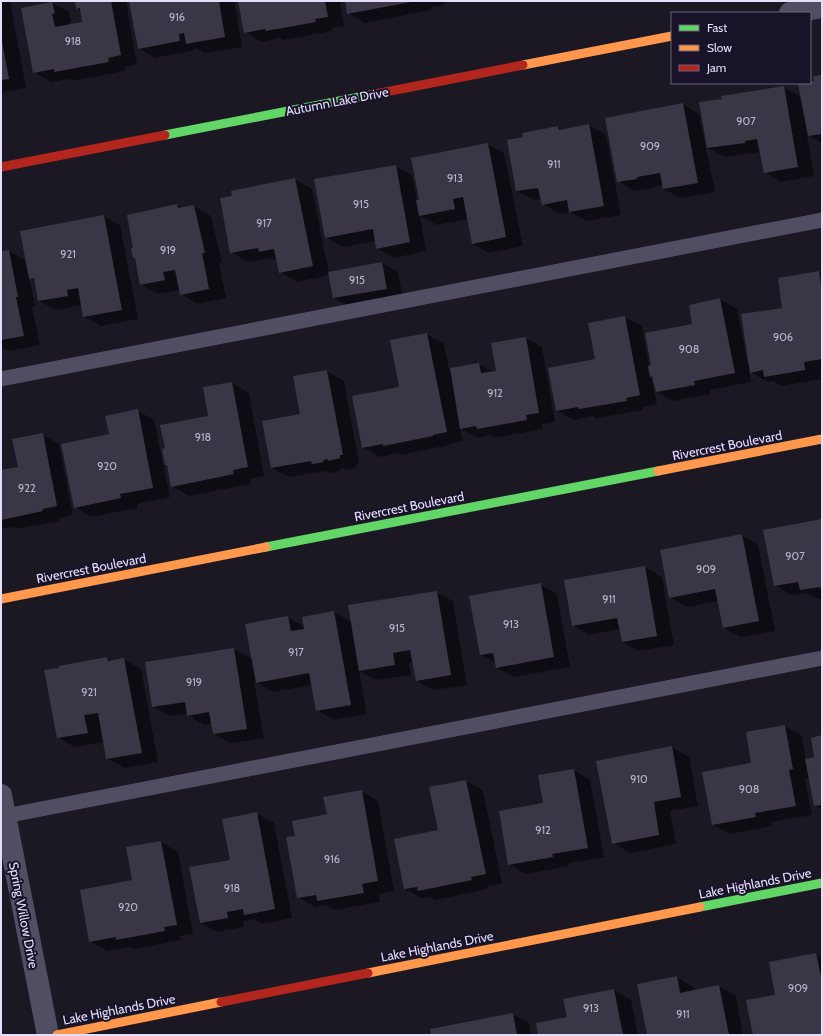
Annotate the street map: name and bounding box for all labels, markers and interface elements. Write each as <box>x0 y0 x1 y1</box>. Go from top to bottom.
house number: 916 <box>169 10 185 24</box>
legend <box>671 12 811 84</box>
text: Fast <box>707 20 727 35</box>
house number: 918 <box>65 34 81 48</box>
text: Slow <box>707 40 732 55</box>
text: Jam <box>706 60 726 75</box>
street label: Autumn Lake Drive <box>284 83 390 119</box>
house number: 907 <box>736 114 756 128</box>
house number: 909 <box>640 139 660 153</box>
house number: 911 <box>547 157 561 171</box>
house number: 913 <box>447 171 463 185</box>
house number: 915 <box>353 197 369 211</box>
house number: 917 <box>256 216 272 230</box>
house number: 919 <box>160 243 176 257</box>
house number: 921 <box>60 247 76 261</box>
house number: 915 <box>349 273 365 287</box>
house number: 906 <box>773 330 793 344</box>
house number: 908 <box>679 342 699 356</box>
house number: 912 <box>487 386 503 400</box>
street label: Rivercrest Boulevard <box>671 426 783 464</box>
house number: 918 <box>195 430 211 444</box>
house number: 920 <box>97 459 117 473</box>
house number: 922 <box>18 481 36 495</box>
street label: Rivercrest Boulevard <box>353 487 465 525</box>
street label: Rivercrest Boulevard <box>35 549 147 587</box>
house number: 907 <box>785 549 805 563</box>
house number: 909 <box>696 562 716 576</box>
house number: 911 <box>602 592 616 606</box>
house number: 913 <box>503 617 519 631</box>
house number: 915 <box>389 621 405 635</box>
house number: 917 <box>288 645 304 659</box>
house number: 919 <box>186 675 202 689</box>
house number: 921 <box>81 685 97 699</box>
house number: 910 <box>630 772 648 786</box>
house number: 908 <box>739 782 759 796</box>
house number: 912 <box>535 823 551 837</box>
house number: 916 <box>324 852 340 866</box>
street label: Spring Willow Drive <box>6 860 42 970</box>
street label: Lake Highlands Drive <box>697 864 813 902</box>
house number: 918 <box>224 881 240 895</box>
house number: 920 <box>118 900 138 914</box>
street label: Lake Highlands Drive <box>379 927 495 965</box>
house number: 909 <box>788 981 808 995</box>
street label: Lake Highlands Drive <box>61 990 177 1028</box>
house number: 913 <box>583 1001 599 1015</box>
house number: 911 <box>676 1007 690 1021</box>

